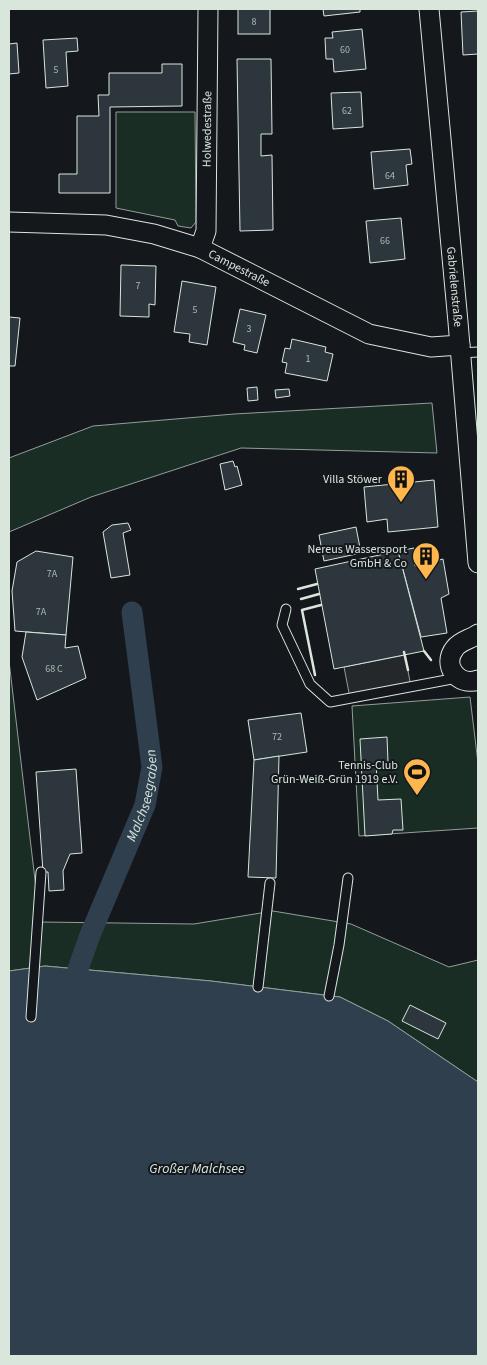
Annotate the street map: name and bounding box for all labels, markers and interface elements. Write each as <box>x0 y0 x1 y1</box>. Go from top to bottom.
house number: 8 <box>252 15 257 29</box>
house number: 60 <box>340 43 350 57</box>
house number: 5 <box>54 63 59 77</box>
street label: Holwedestraße <box>199 91 216 167</box>
house number: 62 <box>342 104 352 118</box>
house number: 64 <box>385 169 395 183</box>
house number: 66 <box>380 234 390 248</box>
street label: Campestraße <box>205 246 273 291</box>
street label: Gabrielenstraße <box>442 246 466 328</box>
house number: 7 <box>136 279 141 293</box>
house number: 5 <box>193 303 198 317</box>
house number: 3 <box>247 322 252 336</box>
house number: 1 <box>306 352 311 366</box>
building icon: Villa Stöwer <box>386 464 416 503</box>
place label: Villa Stöwer <box>323 471 383 488</box>
place label: Nereus Wassersport GmbH & Co <box>308 541 407 572</box>
building icon: Nereus Wassersport GmbH & Co <box>411 541 441 580</box>
house number: 7A <box>47 567 58 581</box>
house number: 7A <box>36 605 47 619</box>
house number: 68 C <box>45 662 63 676</box>
house number: 72 <box>272 730 282 744</box>
water label: Malchseegraben <box>122 748 163 845</box>
place label: Tennis-Club Grün-Weiß-Grün 1919 e.V. <box>271 757 398 788</box>
sports icon: Tennis-Club Grün-Weiß-Grün 1919 e.V. <box>402 757 432 796</box>
water label: Großer Malchsee <box>149 1159 245 1179</box>

